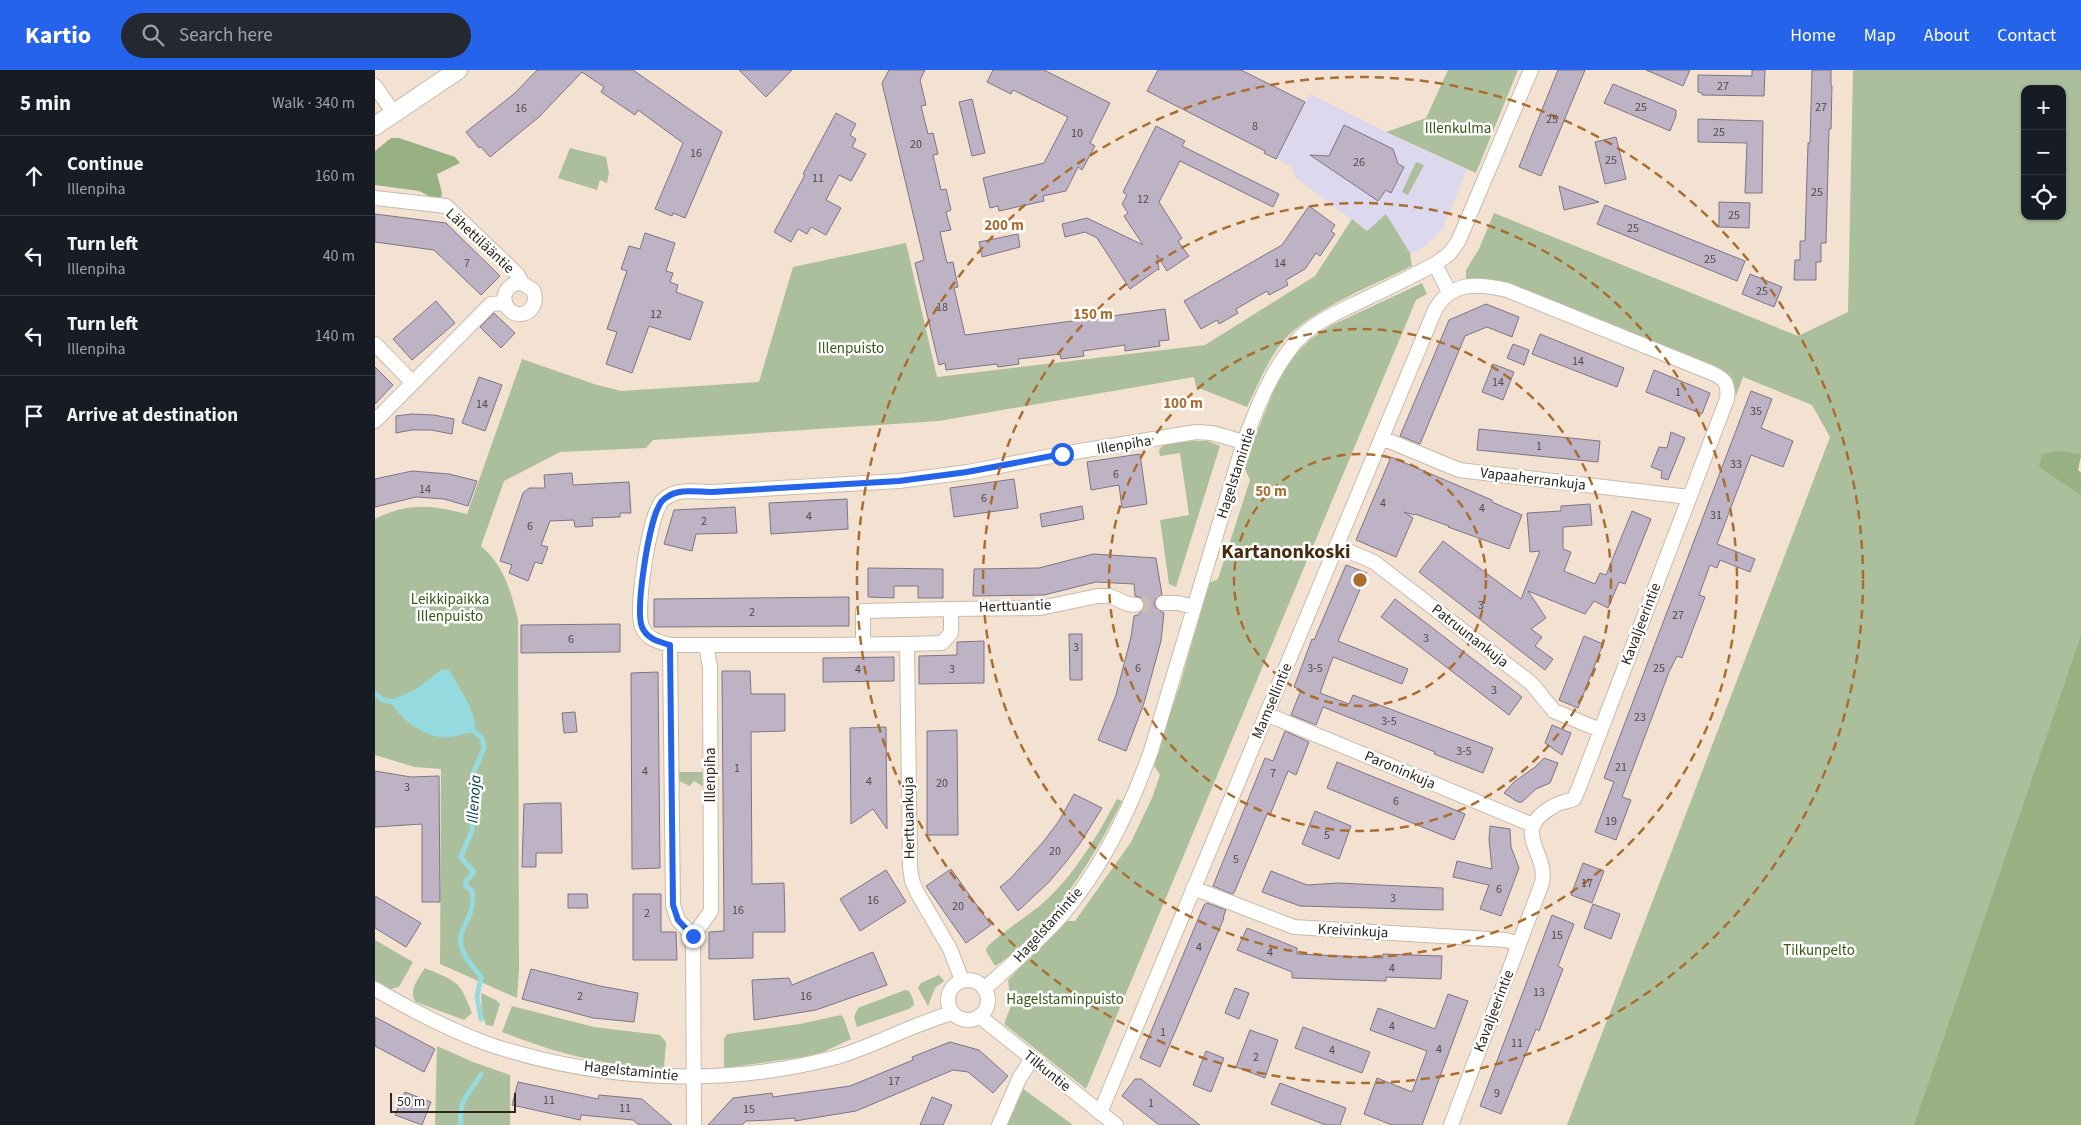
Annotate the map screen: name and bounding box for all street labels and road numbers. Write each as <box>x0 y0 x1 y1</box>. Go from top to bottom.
street label: Lähettilääntie <box>441 204 519 278</box>
street label: Hagelstamintie <box>1211 425 1261 521</box>
street label: Illenpiha <box>1095 430 1153 460</box>
street label: Vapaaherrankuja <box>1479 462 1587 496</box>
street label: Kavaljeerintie <box>1616 580 1666 668</box>
street label: Herttuantie <box>978 594 1052 618</box>
street label: Patruunankuja <box>1427 599 1513 673</box>
street label: Mamsellintie <box>1247 660 1297 742</box>
street label: Paroninkuja <box>1361 746 1439 794</box>
street label: Illenpiha <box>700 748 721 802</box>
street label: Herttuankuja <box>898 776 920 860</box>
street label: Hagelstamintie <box>1008 883 1088 967</box>
street label: Kreivinkuja <box>1317 919 1389 943</box>
street label: Kavaljeerintie <box>1469 967 1519 1055</box>
street label: Tilkuntie <box>1019 1045 1075 1097</box>
street label: Hagelstamintie <box>583 1056 679 1086</box>

